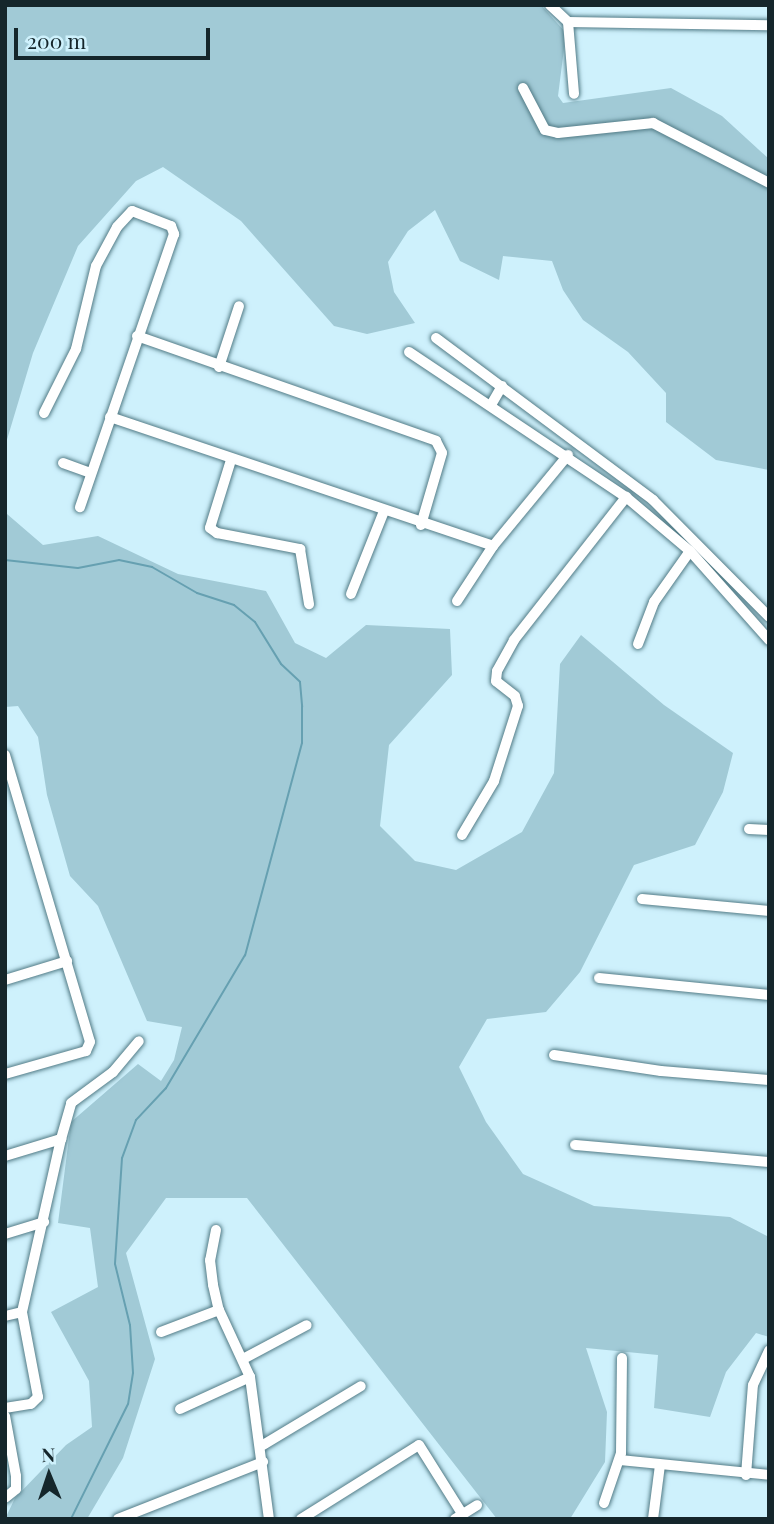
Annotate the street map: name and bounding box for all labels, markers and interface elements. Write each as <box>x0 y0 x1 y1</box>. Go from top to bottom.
scale bar <box>18 14 214 58</box>
text: 200 m <box>27 26 86 54</box>
north arrow <box>14 1440 84 1510</box>
text: N <box>41 1441 56 1467</box>

